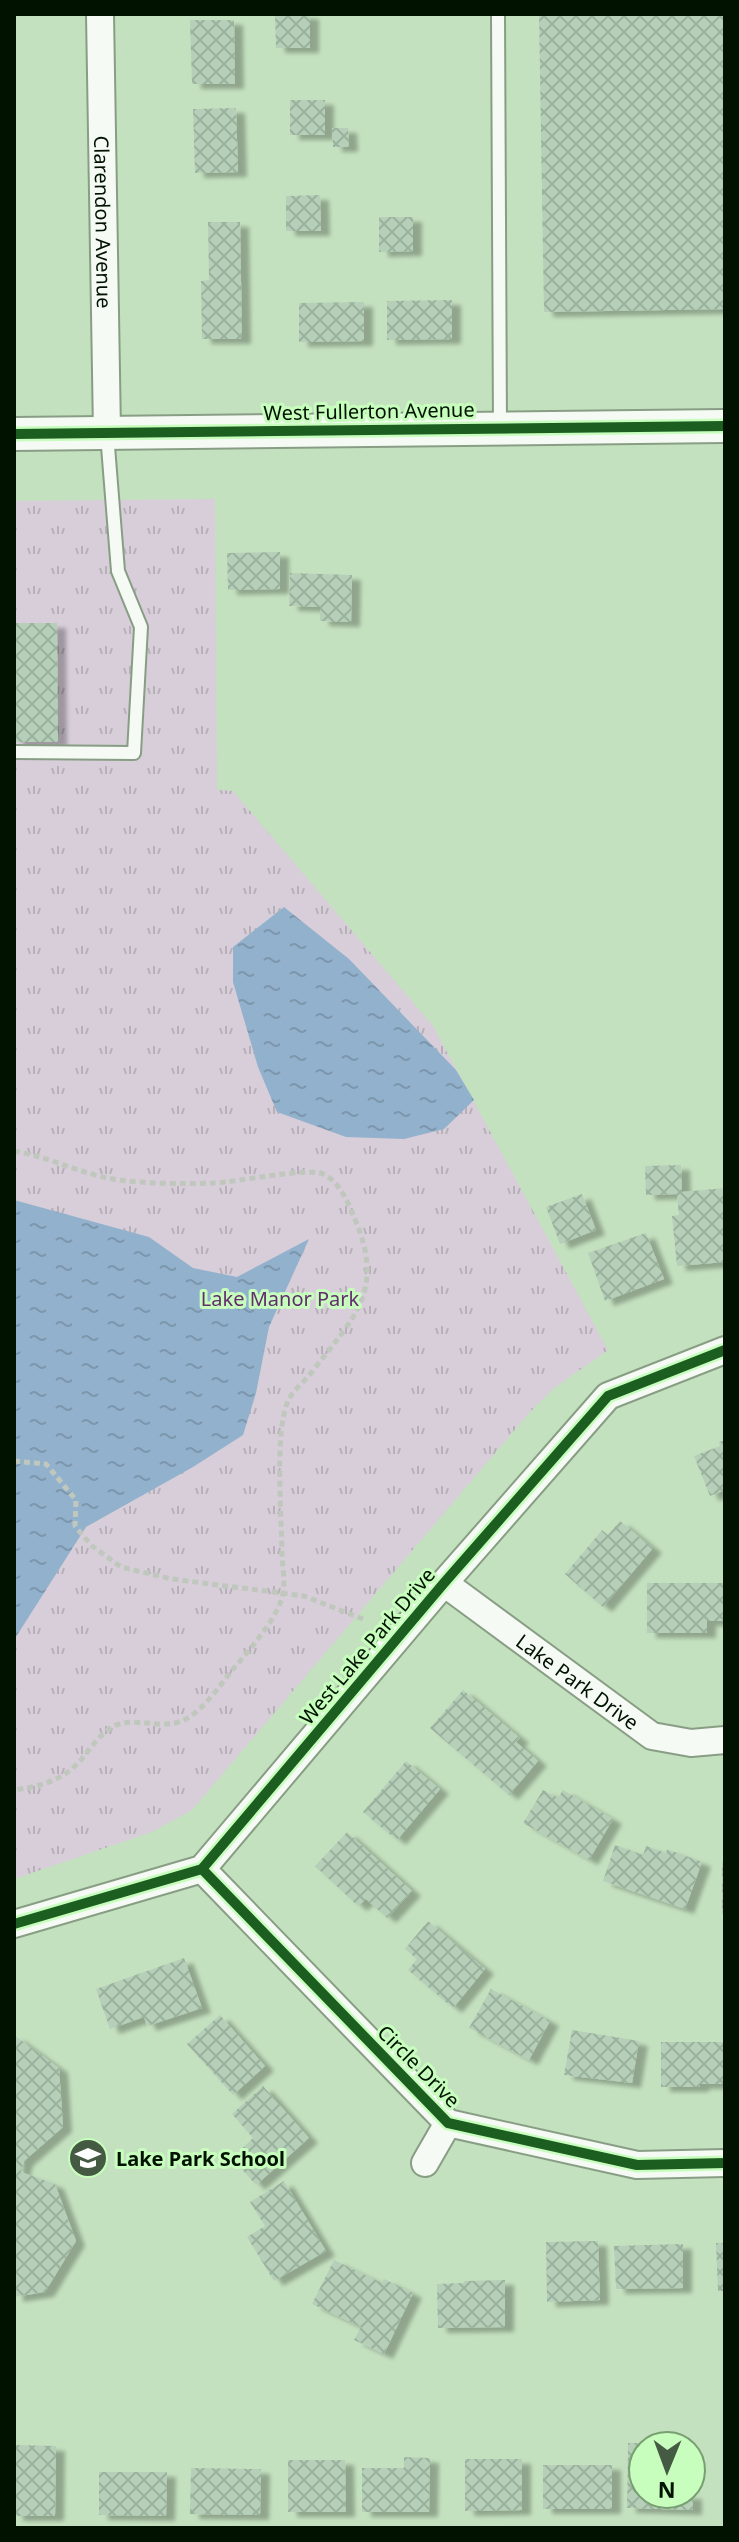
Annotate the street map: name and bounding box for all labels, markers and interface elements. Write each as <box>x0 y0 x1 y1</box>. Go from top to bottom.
street label: Clarendon Avenue <box>89 135 118 309</box>
street label: West Fullerton Avenue <box>263 396 475 426</box>
park label: Lake Manor Park <box>201 1285 360 1312</box>
street label: West Lake Park Drive <box>293 1562 441 1730</box>
street label: Lake Park Drive <box>511 1627 644 1735</box>
street label: Circle Drive <box>372 2019 466 2113</box>
school or university icon: Lake Park School <box>67 2137 109 2179</box>
place label: Lake Park School <box>116 2145 285 2172</box>
north arrow <box>627 2430 707 2510</box>
text: N <box>657 2476 676 2506</box>

